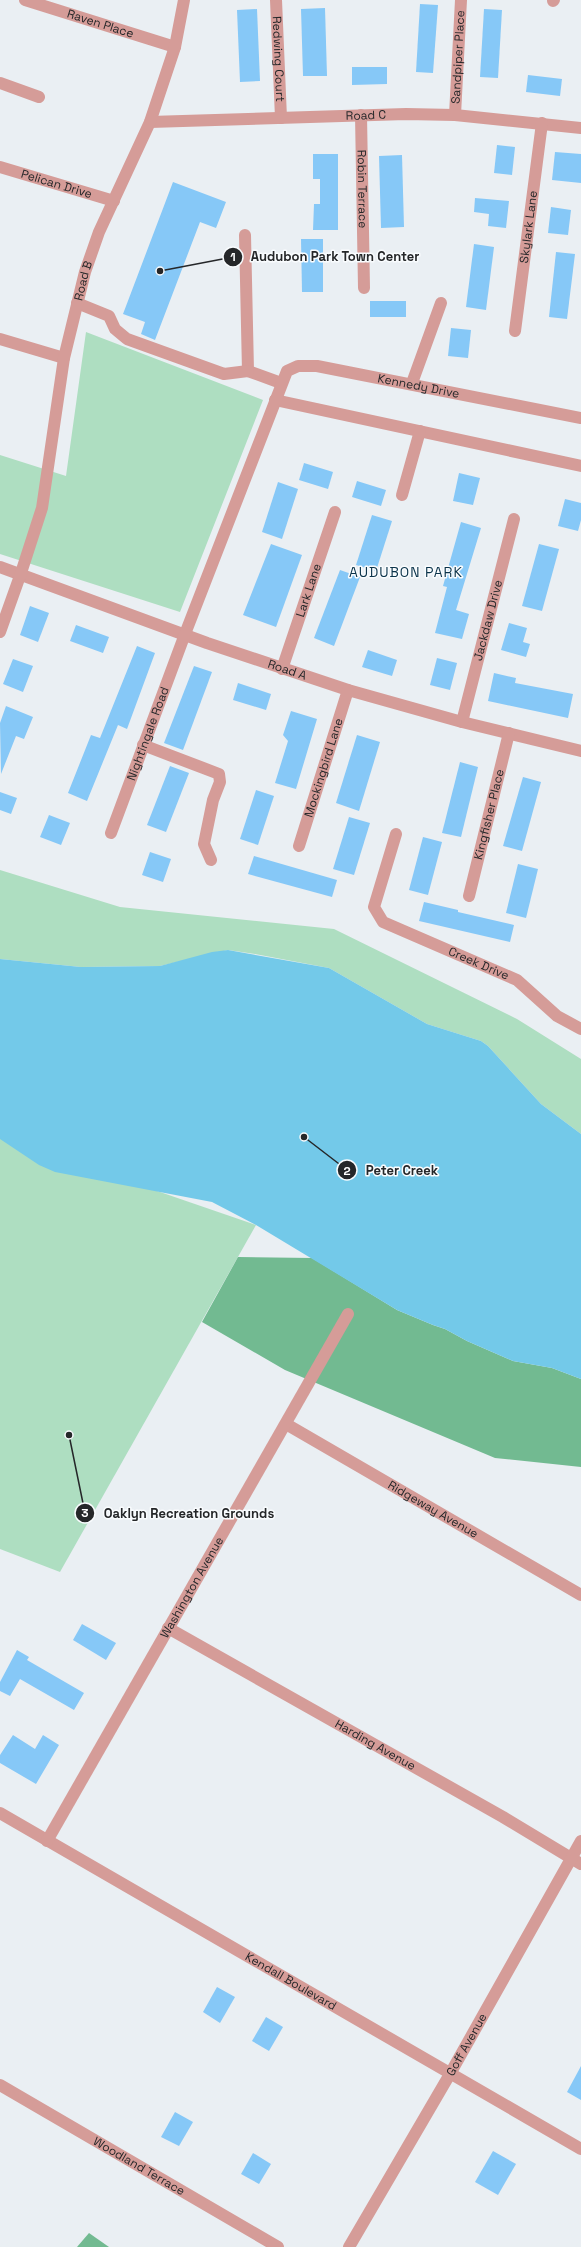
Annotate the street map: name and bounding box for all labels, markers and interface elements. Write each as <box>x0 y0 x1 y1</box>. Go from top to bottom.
street label: Raven Place <box>65 6 136 42</box>
street label: Sandpiper Place <box>448 10 468 104</box>
street label: Redwing Court <box>269 16 288 102</box>
street label: Road C <box>346 107 387 124</box>
street label: Robin Terrace <box>354 150 371 228</box>
street label: Pelican Drive <box>19 166 94 202</box>
street label: Skylark Lane <box>516 190 541 264</box>
callout: Audubon Park Town Center <box>223 244 428 269</box>
text: Audubon Park Town Center <box>251 248 419 265</box>
text: 1 <box>230 249 236 265</box>
street label: Road B <box>70 259 96 302</box>
street label: Kennedy Drive <box>376 370 461 402</box>
street label: Lark Lane <box>292 562 325 619</box>
district label: AUDUBON PARK <box>349 563 463 581</box>
street label: Jackdaw Drive <box>470 578 506 662</box>
street label: Road A <box>266 656 309 684</box>
street label: Nightingale Road <box>123 684 173 783</box>
street label: Mockingbird Lane <box>300 716 347 819</box>
street label: Kingfisher Place <box>470 767 508 861</box>
street label: Creek Drive <box>446 943 512 984</box>
callout: Peter Creek <box>337 1158 446 1183</box>
text: Peter Creek <box>366 1162 439 1179</box>
text: 2 <box>343 1163 351 1179</box>
street label: Ridgeway Avenue <box>385 1477 481 1542</box>
callout: Oaklyn Recreation Grounds <box>75 1501 282 1526</box>
text: 3 <box>81 1505 89 1521</box>
text: Oaklyn Recreation Grounds <box>104 1505 274 1522</box>
street label: Washington Avenue <box>156 1534 227 1641</box>
street label: Harding Avenue <box>332 1716 419 1774</box>
street label: Kendall Boulevard <box>242 1949 339 2014</box>
street label: Goff Avenue <box>442 2010 491 2079</box>
street label: Woodland Terrace <box>90 2133 188 2199</box>

